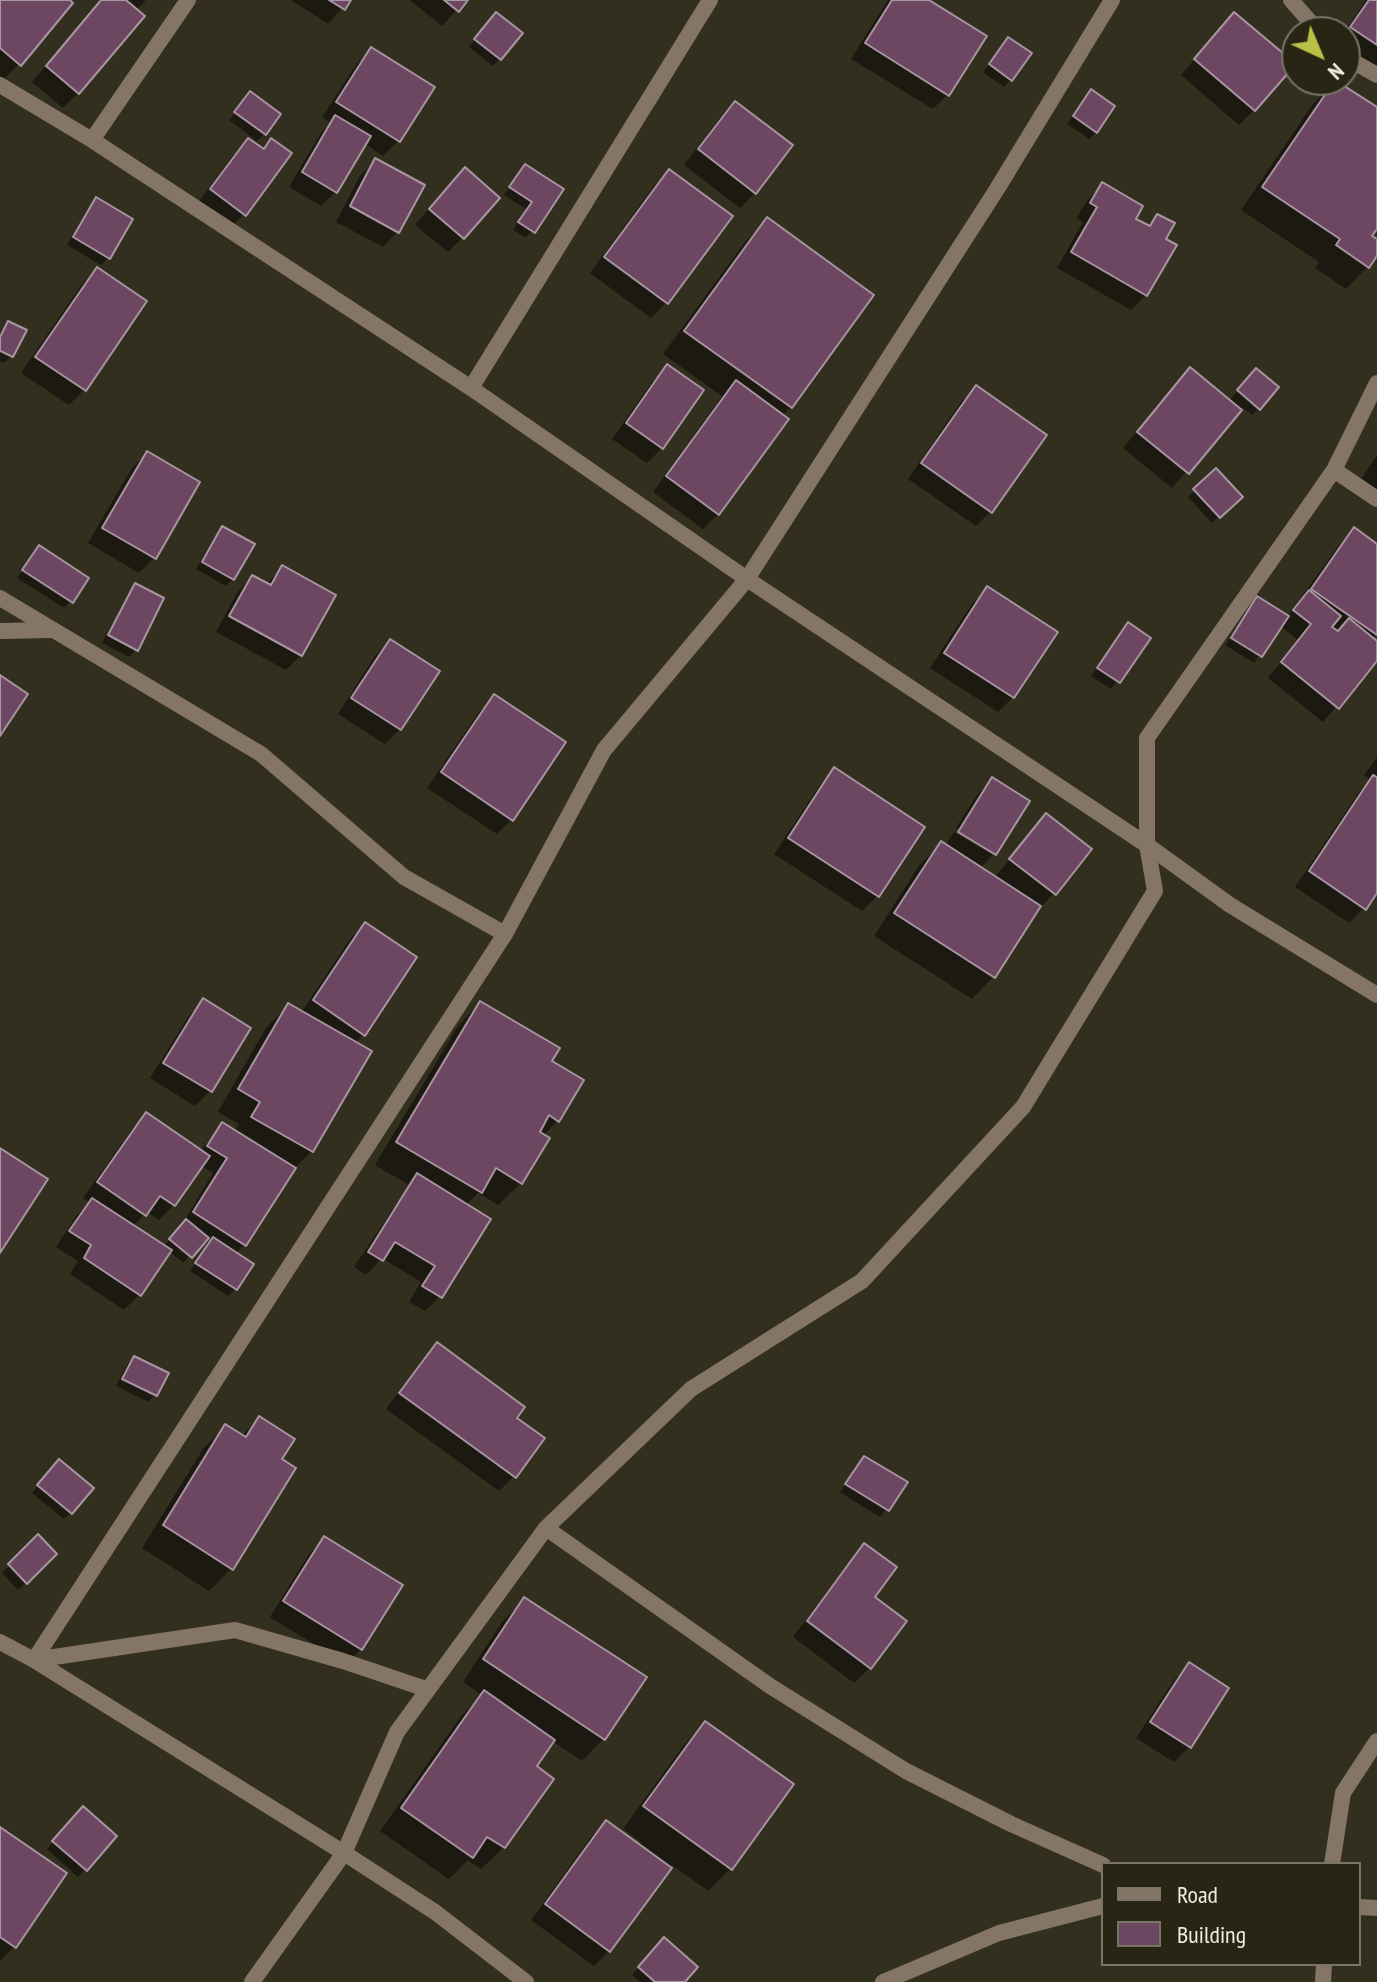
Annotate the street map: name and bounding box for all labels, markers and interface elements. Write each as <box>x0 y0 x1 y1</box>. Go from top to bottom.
north arrow <box>1281 16 1361 96</box>
text: N <box>1322 58 1350 86</box>
legend <box>1101 1862 1361 1966</box>
text: Road <box>1177 1879 1218 1910</box>
text: Building <box>1177 1919 1246 1950</box>

